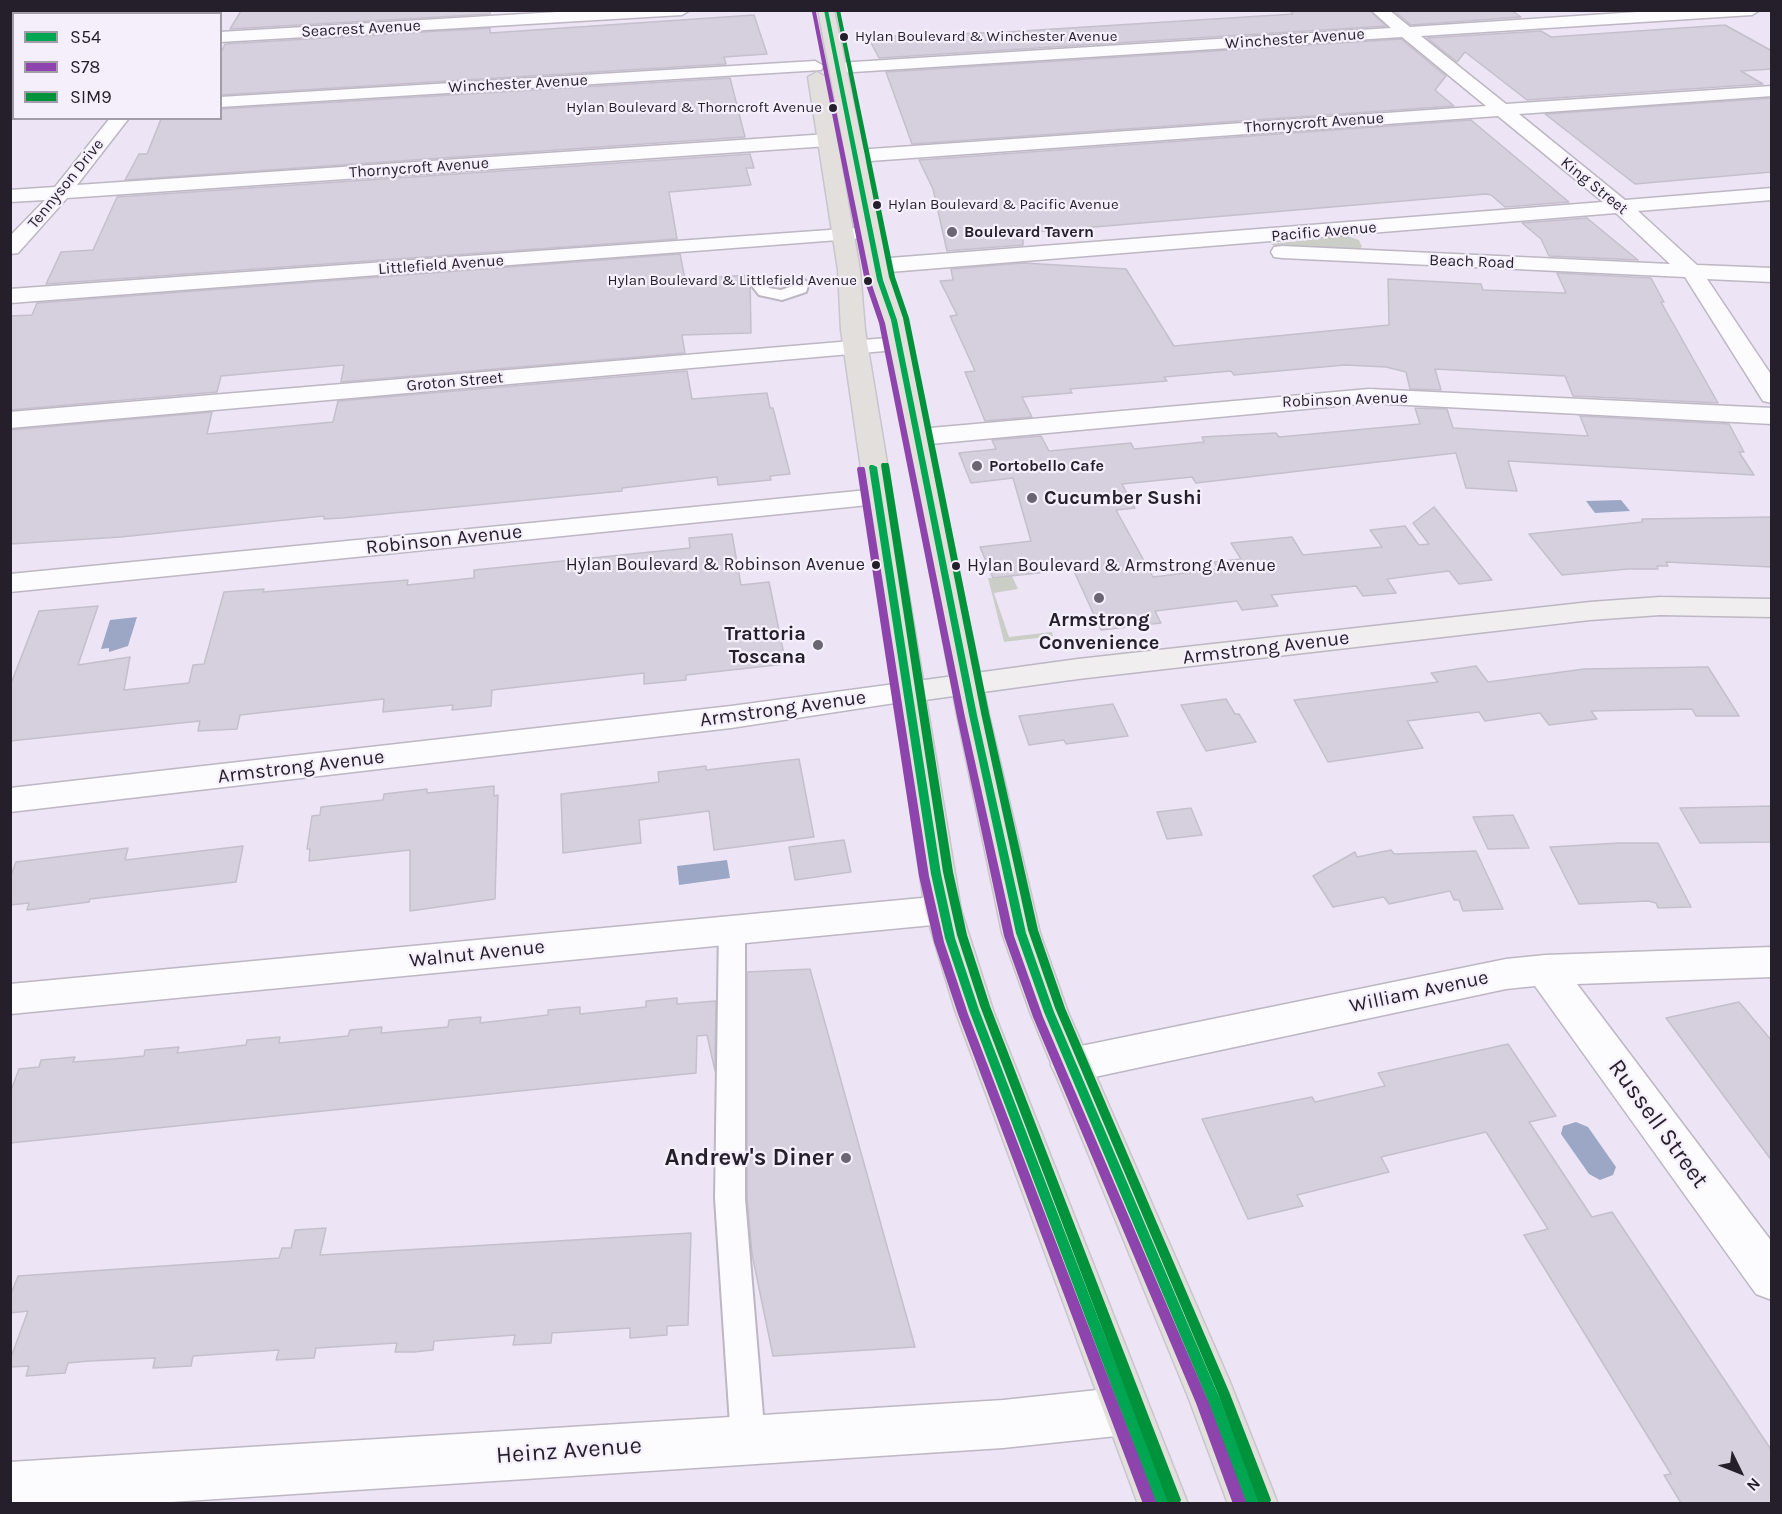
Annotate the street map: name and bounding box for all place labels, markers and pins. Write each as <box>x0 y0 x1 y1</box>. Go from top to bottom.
place label: Hylan Boulevard & Winchester Avenue <box>855 28 1118 46</box>
marker: Hylan Boulevard & Winchester Avenue <box>838 31 850 43</box>
place label: Hylan Boulevard & Thorncroft Avenue <box>566 99 822 117</box>
marker: Hylan Boulevard & Thorncroft Avenue <box>827 102 839 114</box>
place label: Hylan Boulevard & Pacific Avenue <box>888 196 1119 214</box>
marker: Hylan Boulevard & Pacific Avenue <box>871 199 883 211</box>
place label: Boulevard Tavern <box>964 222 1094 242</box>
marker: Boulevard Tavern <box>945 225 959 239</box>
place label: Hylan Boulevard & Littlefield Avenue <box>607 272 857 290</box>
marker: Hylan Boulevard & Littlefield Avenue <box>862 275 874 287</box>
place label: Portobello Cafe <box>989 456 1104 476</box>
marker: Portobello Cafe <box>970 459 984 473</box>
place label: Cucumber Sushi <box>1044 486 1202 510</box>
marker: Cucumber Sushi <box>1025 491 1039 505</box>
place label: Hylan Boulevard & Robinson Avenue <box>566 554 865 576</box>
place label: Hylan Boulevard & Armstrong Avenue <box>967 555 1276 577</box>
marker: Hylan Boulevard & Robinson Avenue <box>870 559 882 571</box>
marker: Hylan Boulevard & Armstrong Avenue <box>950 560 962 572</box>
marker: Armstrong Convenience <box>1092 591 1106 605</box>
place label: Armstrong Convenience <box>1039 608 1159 655</box>
place label: Trattoria Toscana <box>724 622 806 669</box>
marker: Trattoria Toscana <box>811 638 825 652</box>
place label: Andrew's Diner <box>664 1144 834 1172</box>
marker: Andrew's Diner <box>839 1151 853 1165</box>

